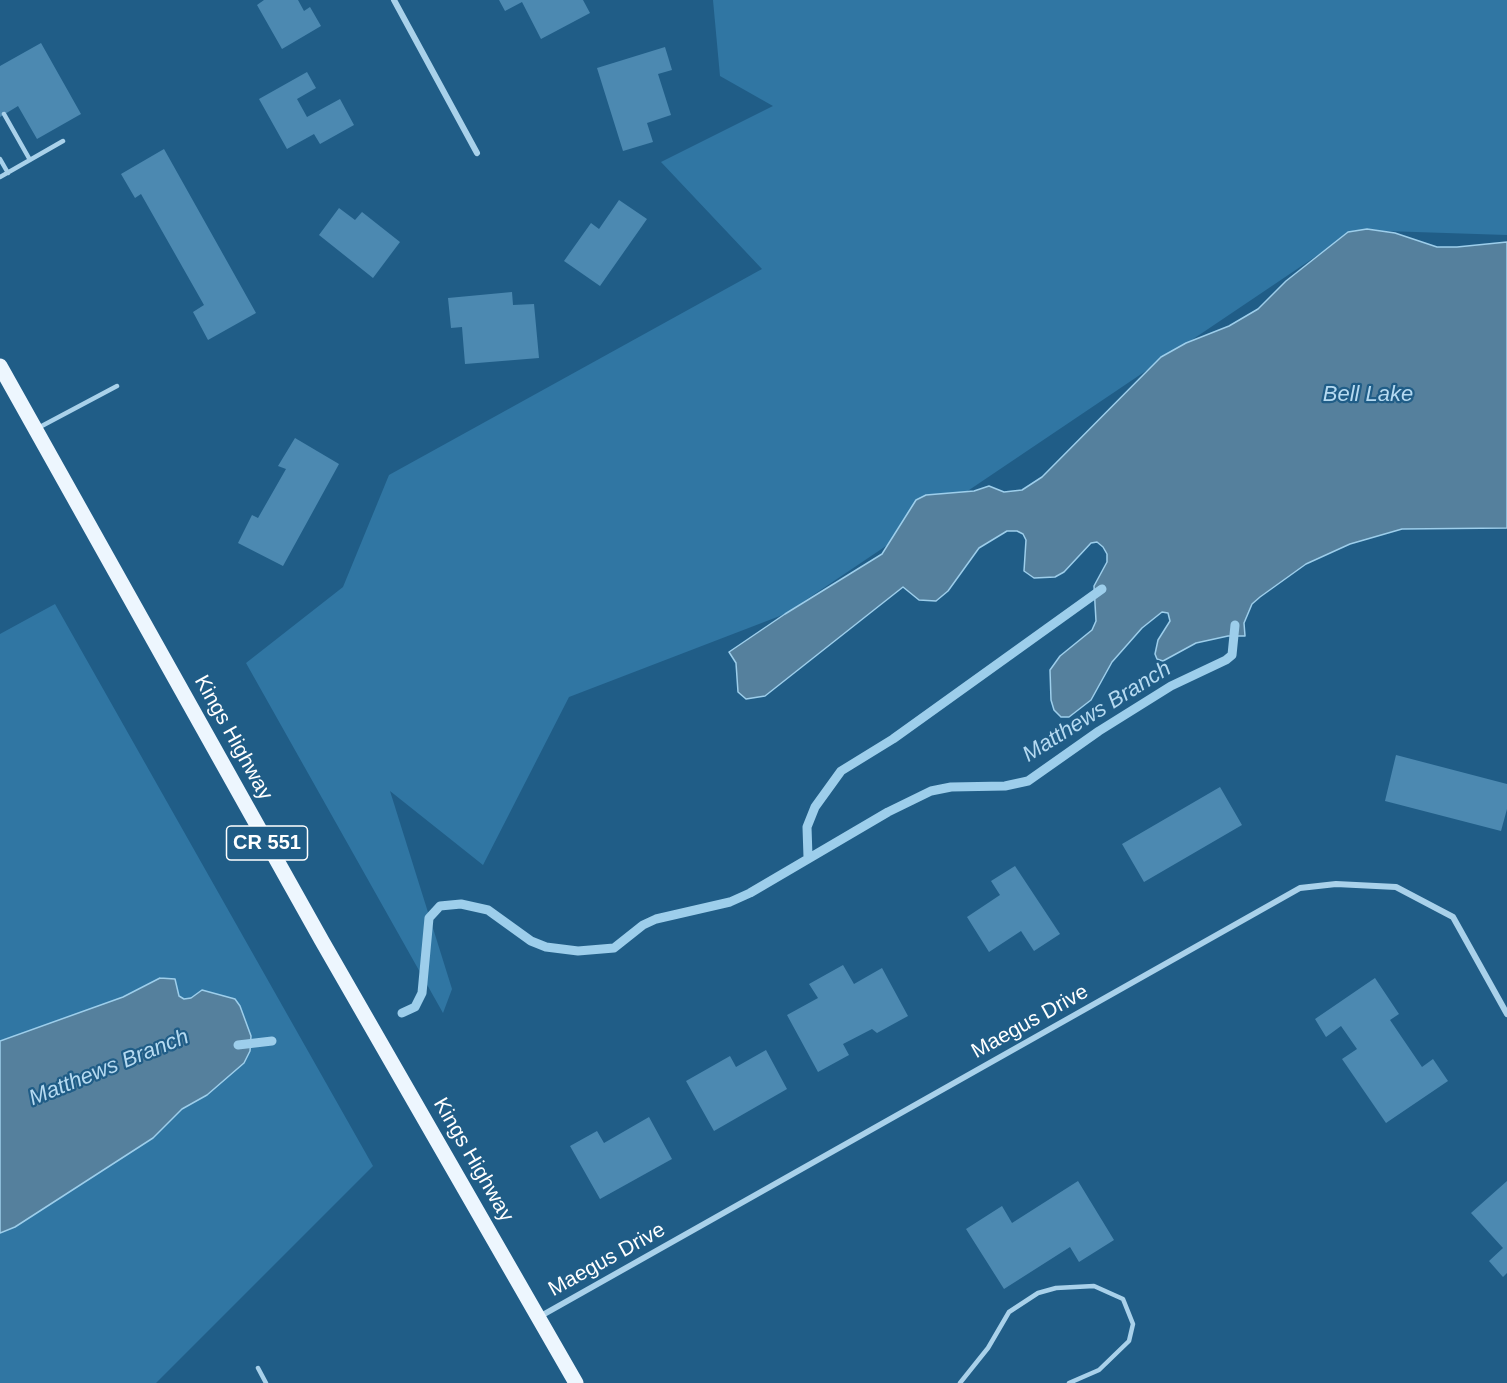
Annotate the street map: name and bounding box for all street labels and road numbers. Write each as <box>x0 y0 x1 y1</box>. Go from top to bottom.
street label: Kings Highway <box>188 671 278 805</box>
road number: CR 551 <box>226 826 308 860</box>
street label: Maegus Drive <box>967 980 1093 1064</box>
street label: Kings Highway <box>427 1094 519 1226</box>
street label: Maegus Drive <box>544 1218 670 1302</box>

